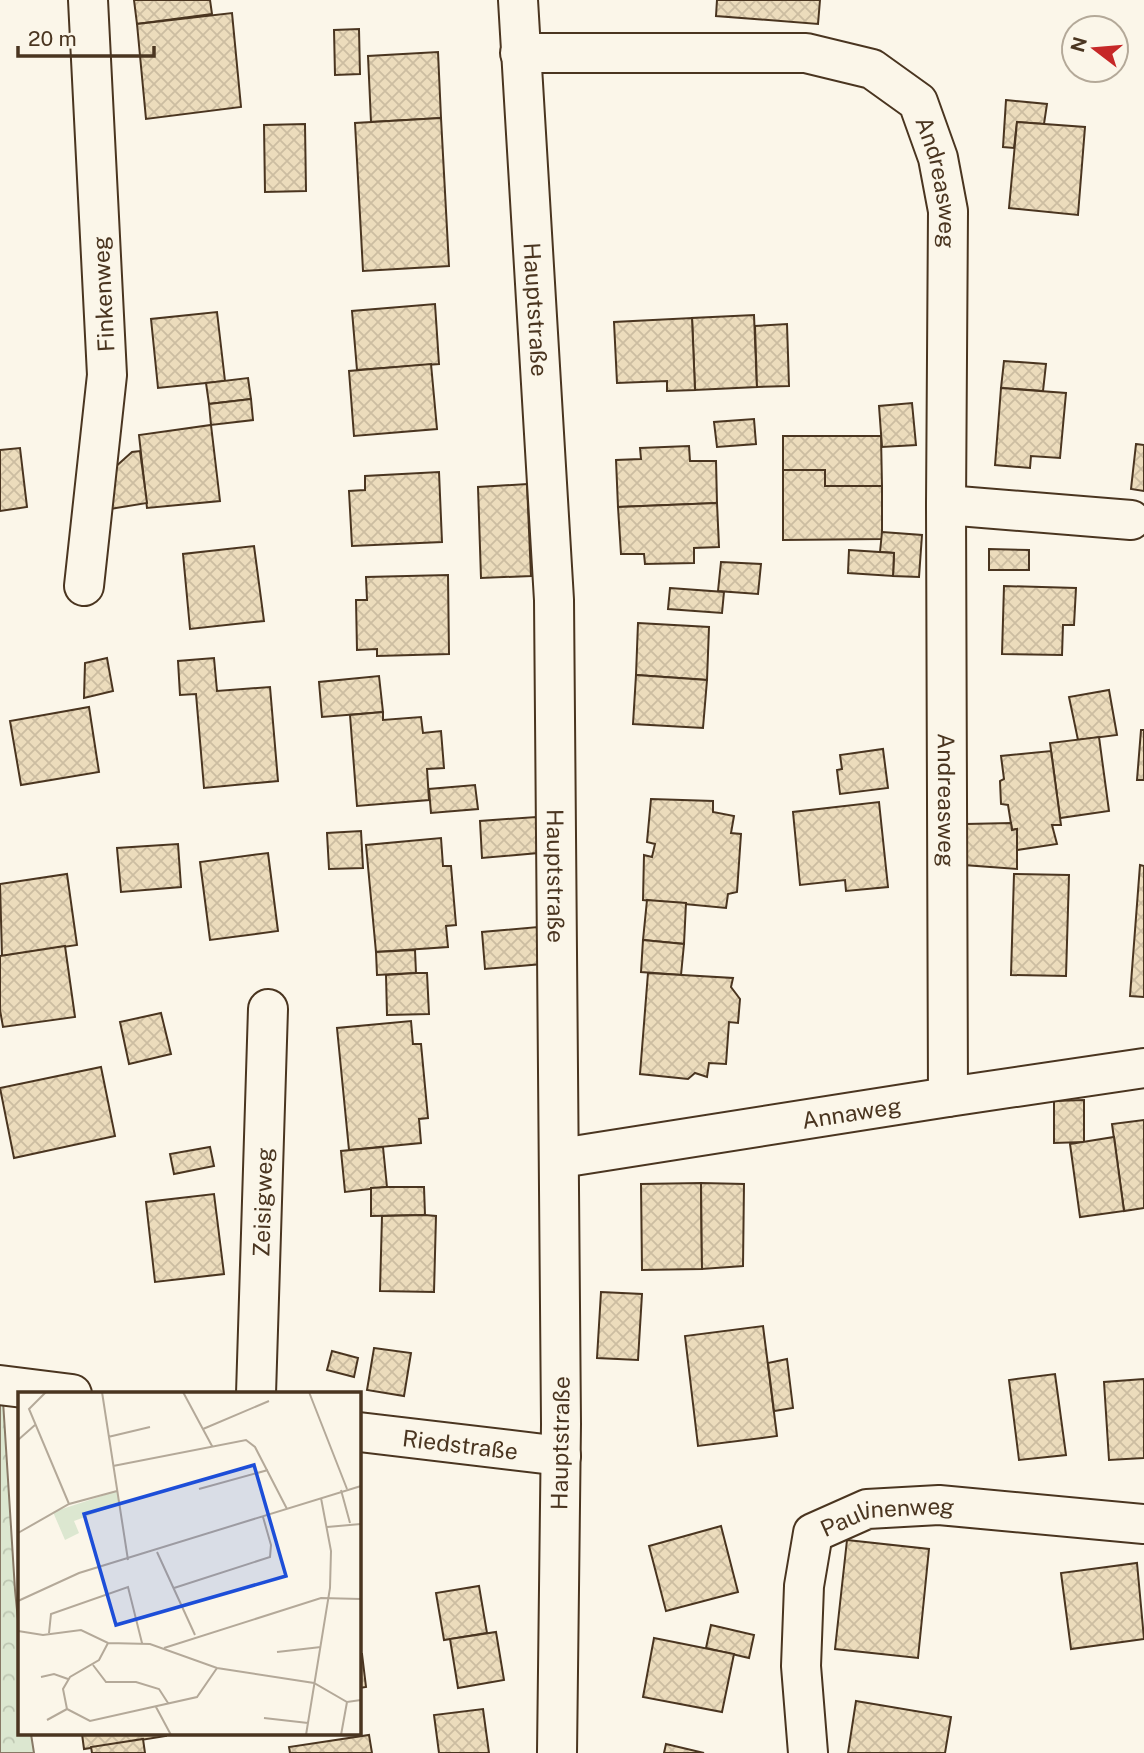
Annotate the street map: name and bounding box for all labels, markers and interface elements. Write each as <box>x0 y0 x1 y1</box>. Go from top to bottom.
scale bar <box>18 14 154 58</box>
north arrow <box>1060 14 1130 84</box>
text: 20 m <box>28 26 77 51</box>
text: N <box>1066 34 1091 54</box>
street label: Andreasweg <box>911 113 962 248</box>
street label: Finkenweg <box>86 235 120 353</box>
street label: Hauptstraße <box>519 242 554 377</box>
street label: Andreasweg <box>933 733 961 867</box>
street label: Hauptstraße <box>542 809 570 943</box>
street label: Annaweg <box>800 1091 903 1133</box>
street label: Zeisigweg <box>247 1147 277 1257</box>
street label: Hauptstraße <box>545 1376 575 1510</box>
inset map <box>18 1392 360 1736</box>
street label: Riedstraße <box>401 1424 520 1464</box>
street label: Paulinenweg <box>816 1491 956 1542</box>

